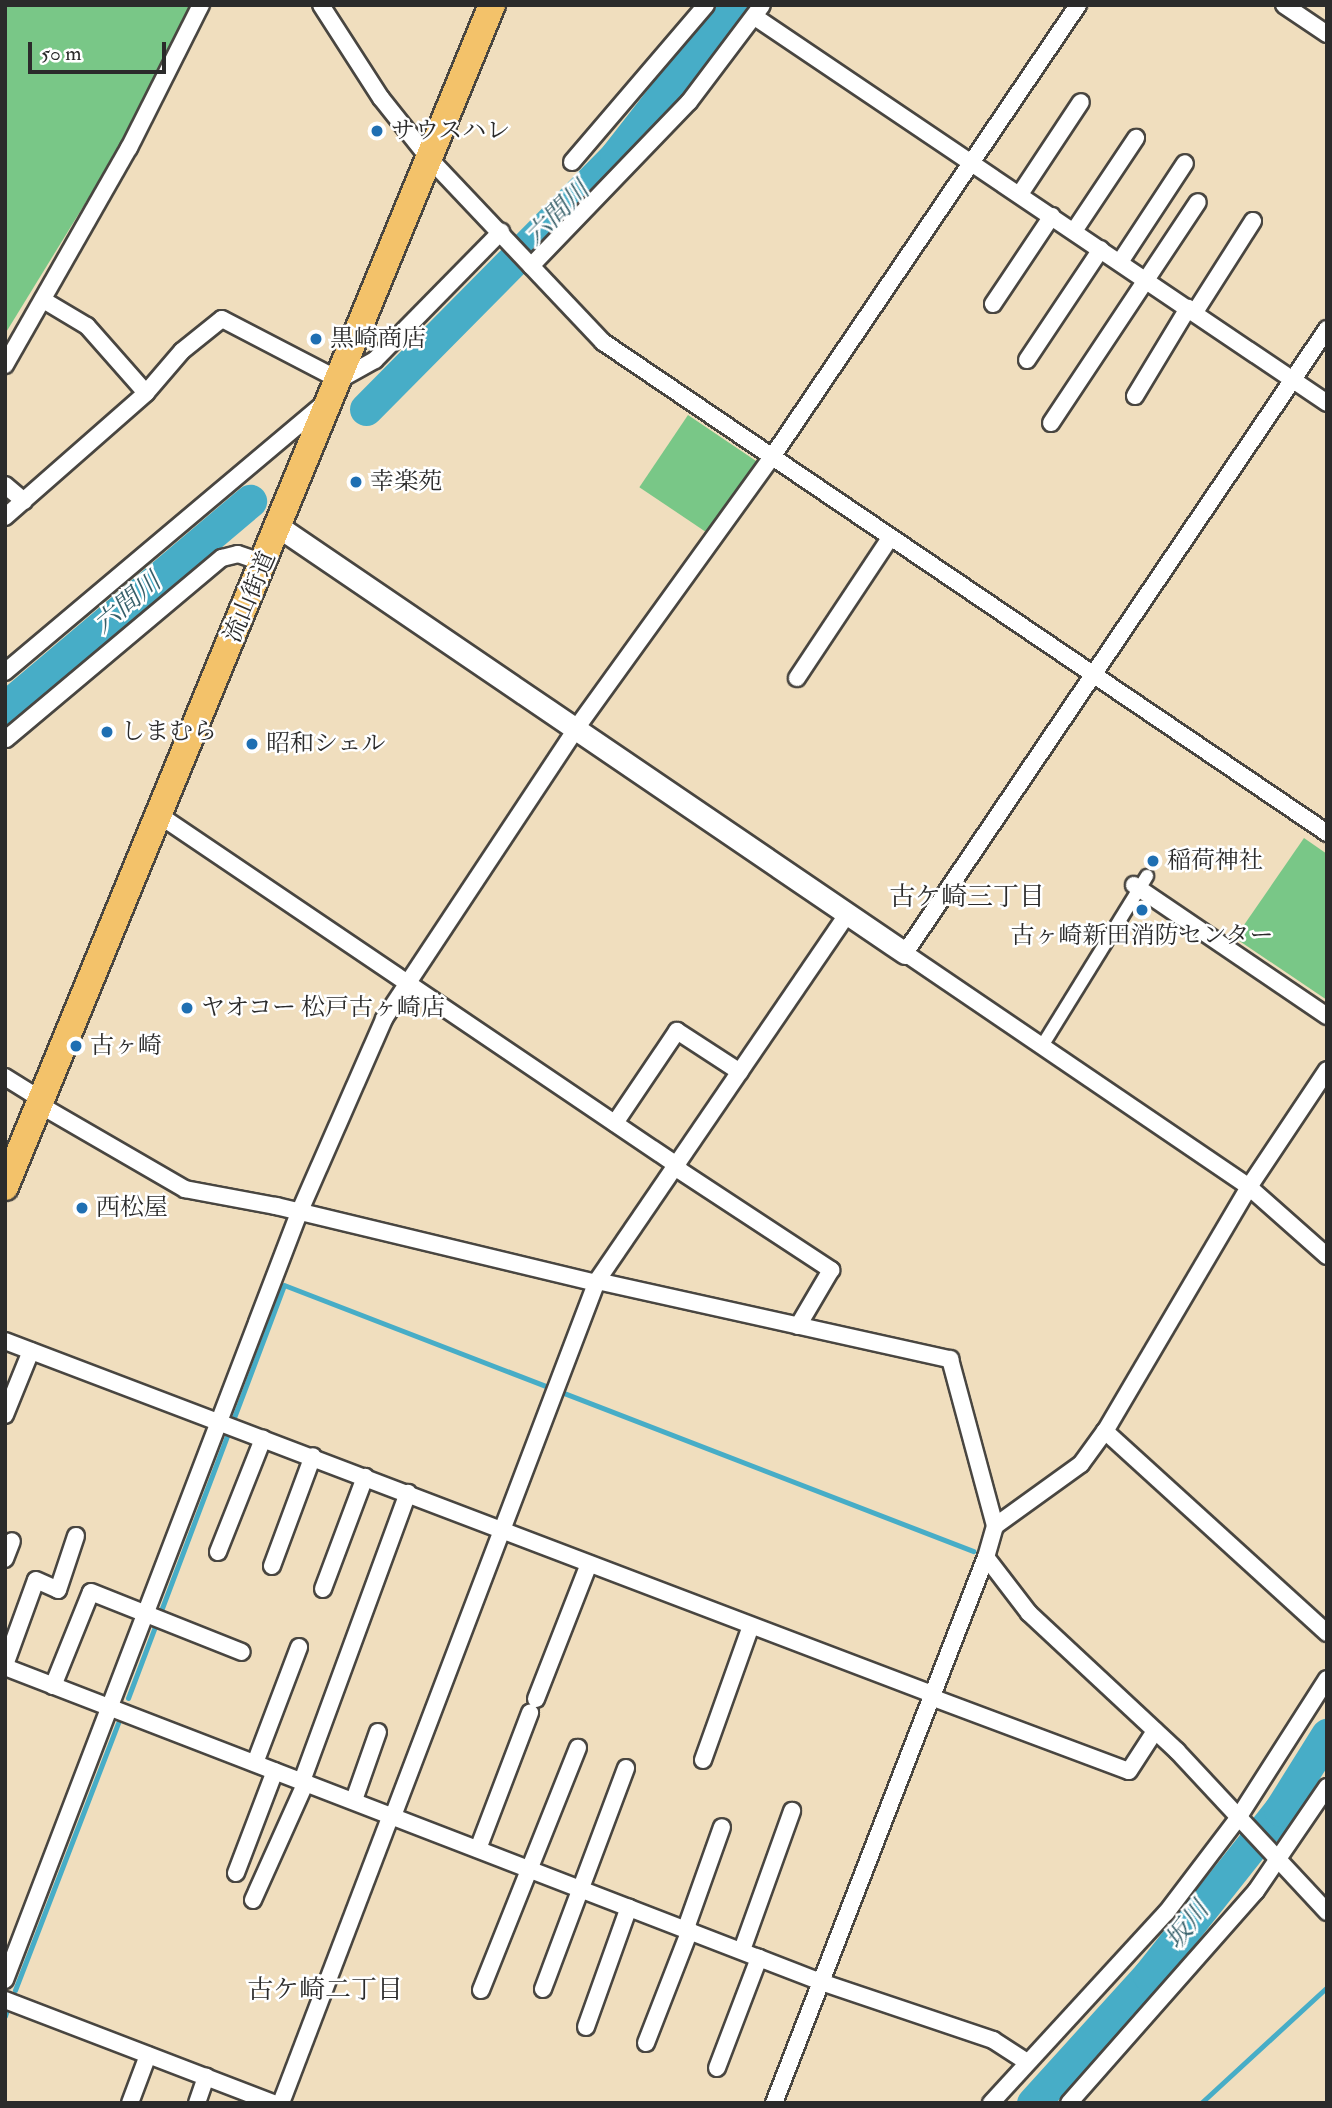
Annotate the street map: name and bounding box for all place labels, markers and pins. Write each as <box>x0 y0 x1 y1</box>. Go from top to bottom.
place label: サウスハレ <box>391 117 511 145</box>
marker: サウスハレ <box>369 123 385 139</box>
place label: 黒崎商店 <box>330 325 426 353</box>
marker: 黒崎商店 <box>308 331 324 347</box>
place label: 幸楽苑 <box>370 468 442 496</box>
marker: 幸楽苑 <box>348 474 364 490</box>
place label: しまむら <box>121 718 217 746</box>
marker: しまむら <box>99 724 115 740</box>
place label: 昭和シェル <box>266 730 386 758</box>
marker: 昭和シェル <box>244 736 260 752</box>
place label: 稲荷神社 <box>1167 847 1263 875</box>
marker: 稲荷神社 <box>1145 853 1161 869</box>
marker: 古ヶ崎新田消防センター <box>1134 902 1150 918</box>
place label: 古ヶ崎新田消防センター <box>1010 922 1274 950</box>
place label: ヤオコー 松戸古ヶ崎店 <box>201 994 446 1022</box>
marker: ヤオコー 松戸古ヶ崎店 <box>179 1000 195 1016</box>
place label: 古ヶ崎 <box>90 1032 162 1060</box>
marker: 古ヶ崎 <box>68 1038 84 1054</box>
place label: 西松屋 <box>96 1194 168 1222</box>
marker: 西松屋 <box>74 1200 90 1216</box>

